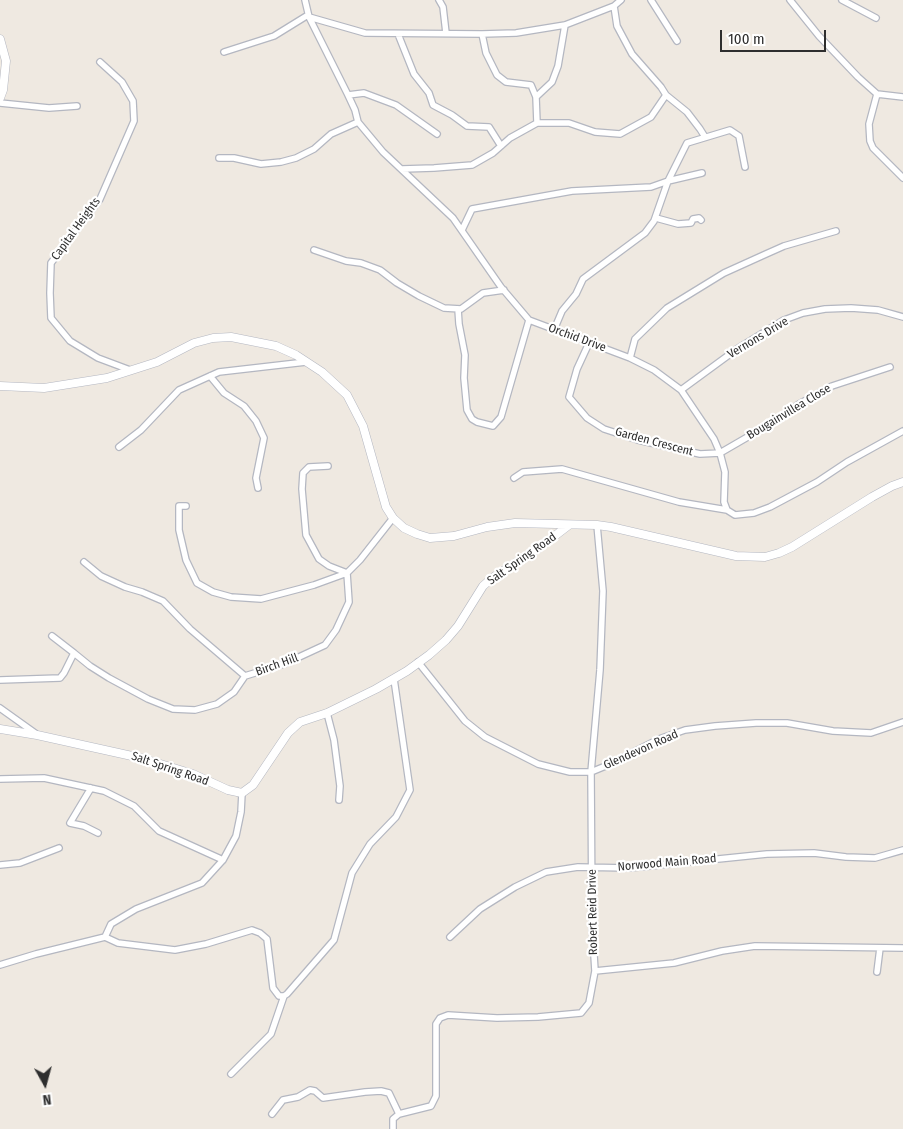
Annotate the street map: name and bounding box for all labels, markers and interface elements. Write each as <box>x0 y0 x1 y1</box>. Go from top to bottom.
scale bar <box>723 20 829 52</box>
text: 100 m <box>728 30 765 48</box>
street label: Capital Heights <box>48 195 104 263</box>
street label: Vernons Drive <box>725 314 791 362</box>
street label: Orchid Drive <box>546 321 608 355</box>
street label: Bougainvillea Close <box>744 381 834 443</box>
street label: Garden Crescent <box>613 425 695 459</box>
street label: Salt Spring Road <box>485 530 559 588</box>
street label: Birch Hill <box>254 651 300 679</box>
street label: Glendevon Road <box>601 727 681 773</box>
street label: Salt Spring Road <box>129 749 211 789</box>
street label: Norwood Main Road <box>617 852 717 874</box>
street label: Robert Reid Drive <box>585 869 601 955</box>
north arrow <box>20 1059 70 1109</box>
text: N <box>42 1090 52 1108</box>

